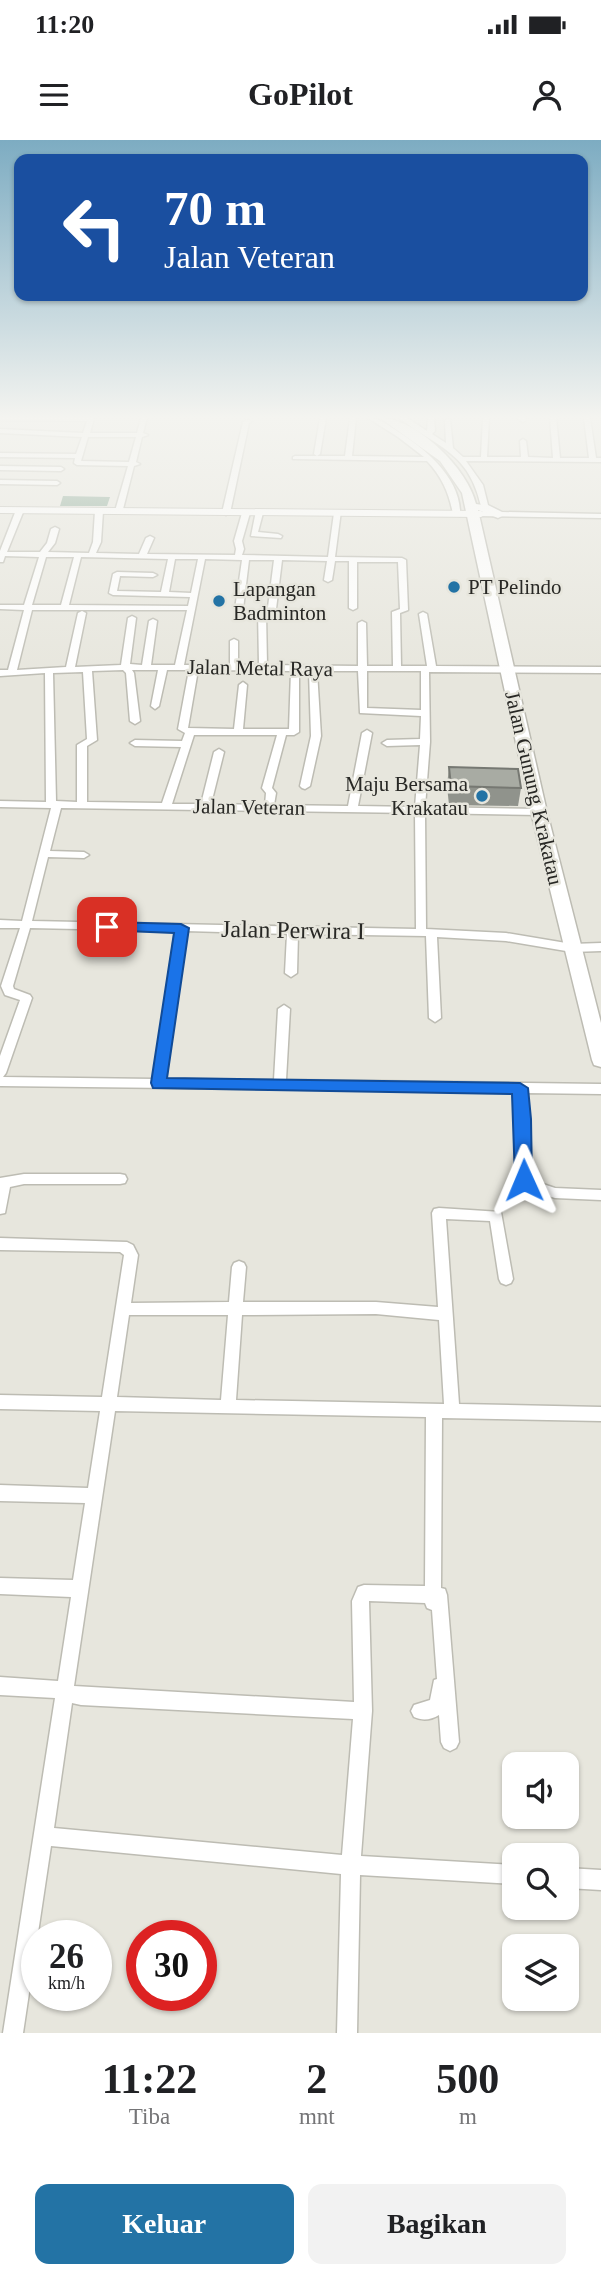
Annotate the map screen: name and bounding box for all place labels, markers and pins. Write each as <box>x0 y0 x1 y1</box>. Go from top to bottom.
place label: PT Pelindo <box>468 575 562 599</box>
place label: Lapangan Badminton <box>233 577 327 625</box>
marker: PT Pelindo <box>446 579 462 595</box>
marker: Lapangan Badminton <box>211 593 227 609</box>
place label: Maju Bersama Krakatau <box>345 772 469 820</box>
marker: Maju Bersama Krakatau <box>474 788 490 804</box>
pin <box>77 897 137 957</box>

